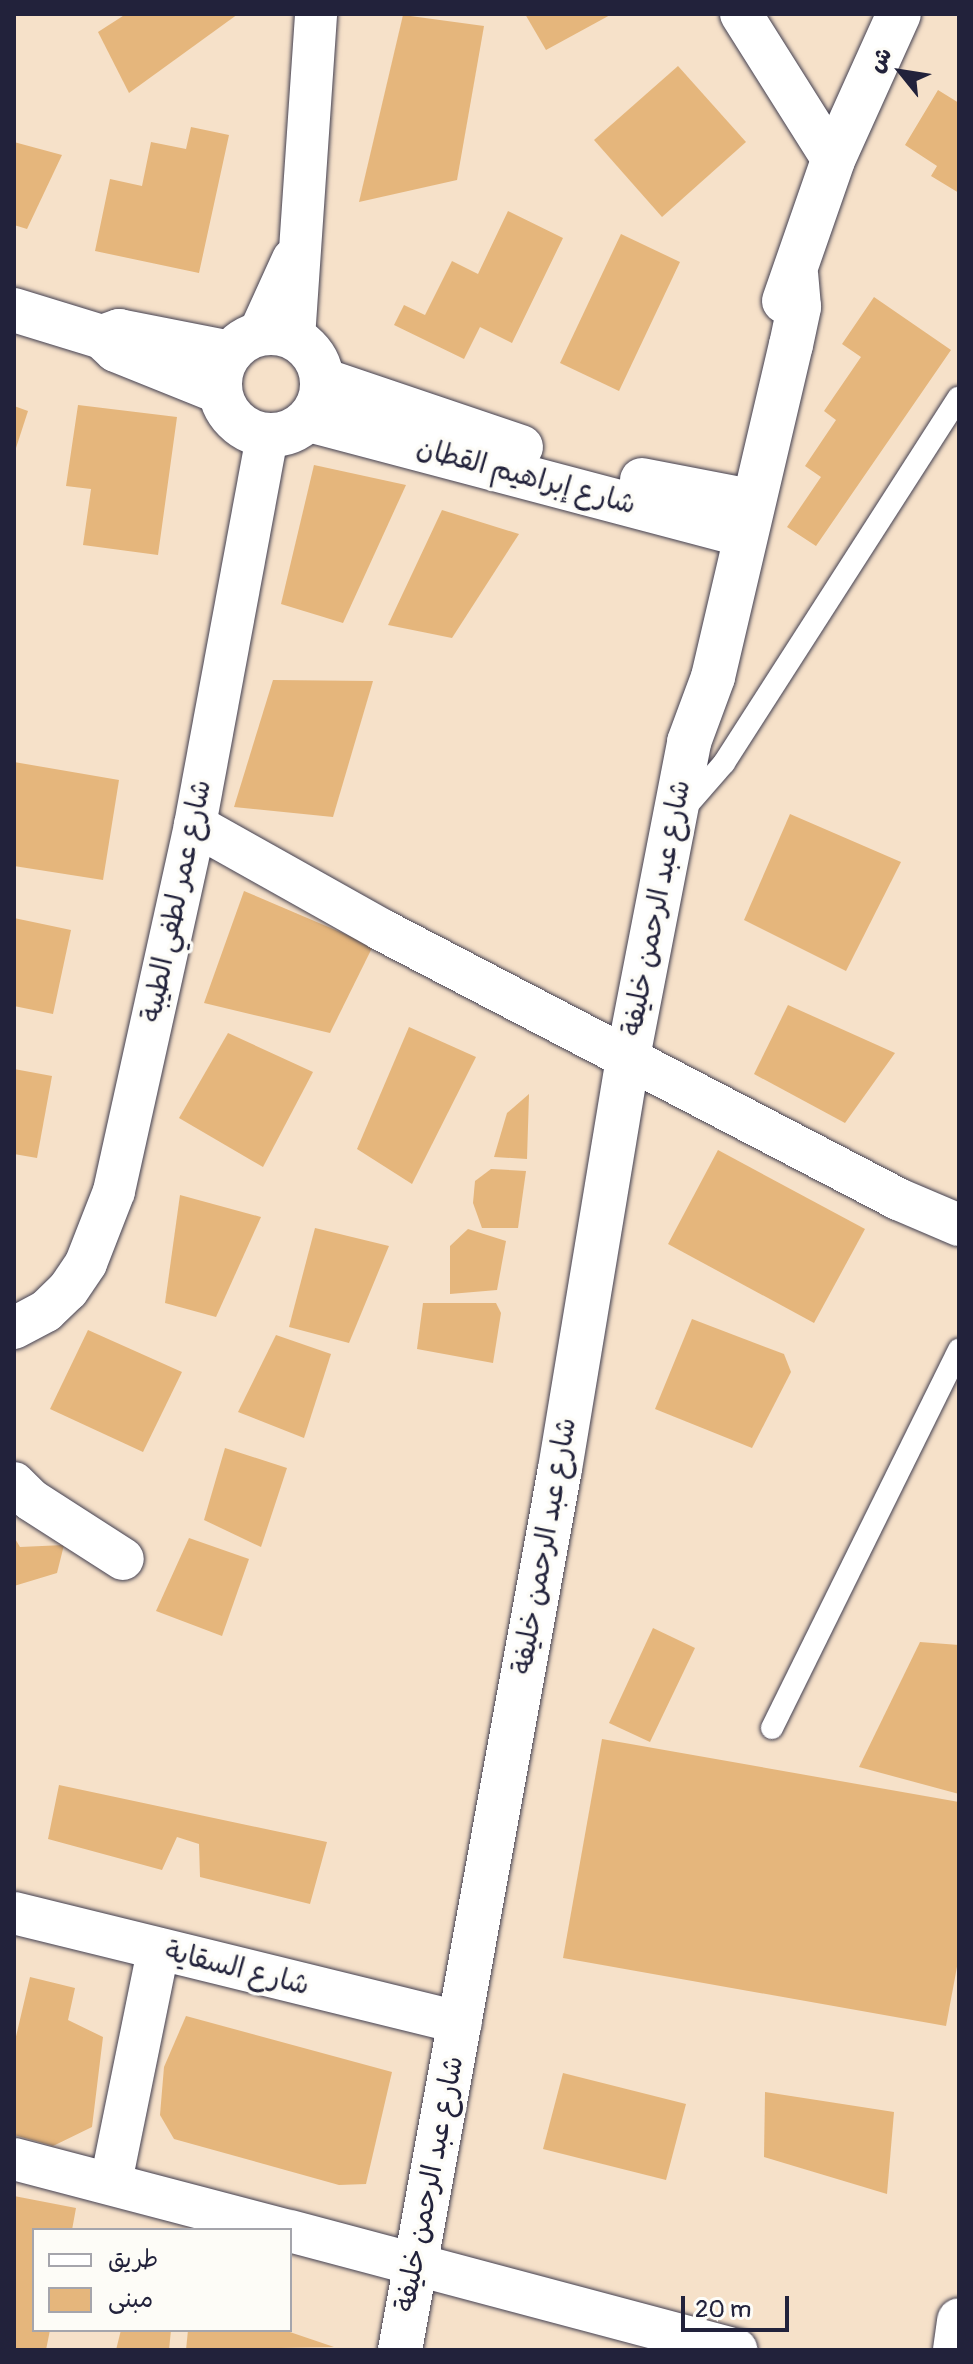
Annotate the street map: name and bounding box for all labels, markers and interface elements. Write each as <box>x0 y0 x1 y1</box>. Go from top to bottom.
north arrow <box>861 32 941 112</box>
text: ش <box>862 43 898 77</box>
street label: شارع إبراهيم القطان <box>413 432 639 522</box>
street label: شارع عمر لطفي الطيبة <box>135 777 219 1025</box>
street label: شارع عبد الرحمن خليفة <box>616 777 698 1039</box>
street label: شارع عبد الرحمن خليفة <box>506 1415 584 1677</box>
street label: شارع السقاية <box>161 1935 313 2003</box>
street label: شارع عبد الرحمن خليفة <box>389 2053 471 2315</box>
legend <box>32 2228 292 2332</box>
text: طريق <box>108 2245 158 2274</box>
scale bar <box>685 2280 793 2330</box>
text: مبنى <box>108 2285 153 2314</box>
text: 20 m <box>695 2295 751 2324</box>

